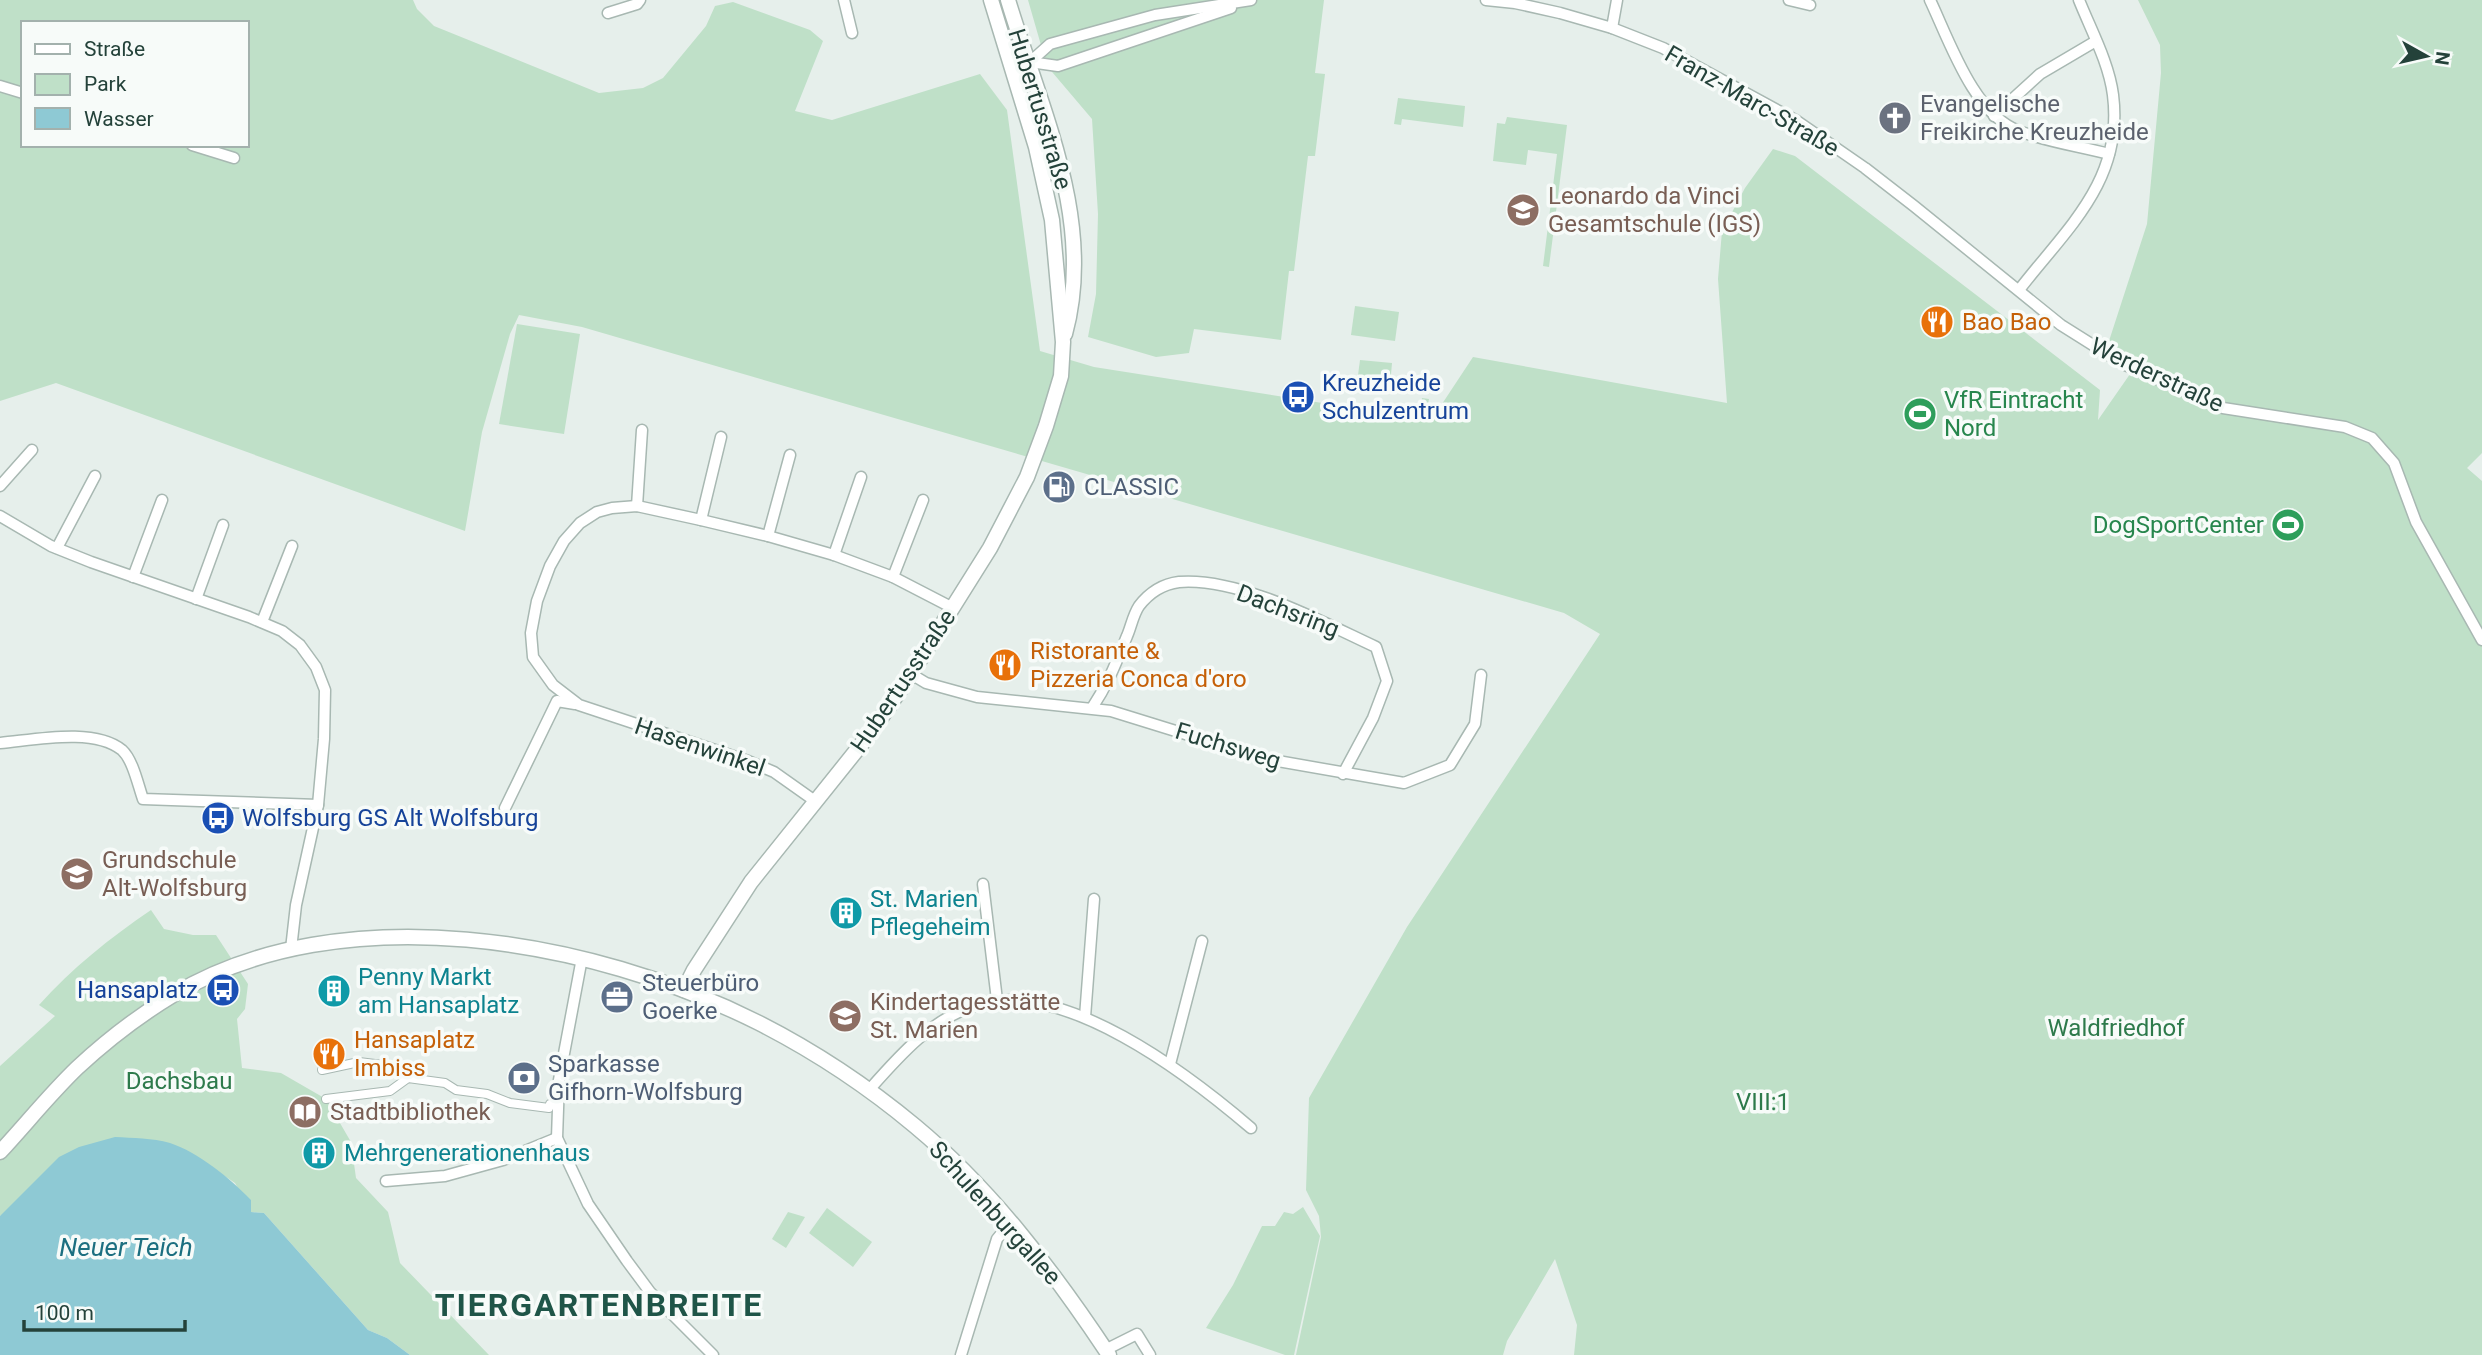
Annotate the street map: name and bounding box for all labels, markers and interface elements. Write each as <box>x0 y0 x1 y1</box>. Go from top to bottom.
legend <box>21 21 248 147</box>
north arrow <box>2391 21 2461 91</box>
street label: Hubertusstraße <box>1002 25 1078 193</box>
text: Straße <box>84 37 145 61</box>
street label: Franz-Marc-Straße <box>1660 40 1844 162</box>
text: N <box>2430 50 2455 67</box>
text: Park <box>84 72 127 96</box>
place label: Evangelische Freikirche Kreuzheide <box>1920 90 2149 146</box>
church icon: Evangelische Freikirche Kreuzheide <box>1876 99 1914 137</box>
text: Wasser <box>84 107 154 131</box>
place label: Leonardo da Vinci Gesamtschule (IGS) <box>1548 182 1761 238</box>
school or university icon: Leonardo da Vinci Gesamtschule (IGS) <box>1504 191 1542 229</box>
restaurant icon: Bao Bao <box>1918 303 1956 341</box>
place label: Bao Bao <box>1962 308 2051 336</box>
street label: Werderstraße <box>2086 332 2228 418</box>
place label: Kreuzheide Schulzentrum <box>1322 369 1469 425</box>
bus stop icon: Kreuzheide Schulzentrum <box>1279 378 1317 416</box>
place label: VfR Eintracht Nord <box>1944 386 2083 442</box>
sports icon: VfR Eintracht Nord <box>1901 395 1939 433</box>
fuel station icon: CLASSIC <box>1040 468 1078 506</box>
place label: CLASSIC <box>1084 473 1179 501</box>
sports icon: DogSportCenter <box>2269 506 2307 544</box>
place label: DogSportCenter <box>2093 511 2264 539</box>
street label: Dachsring <box>1233 579 1343 643</box>
street label: Hubertusstraße <box>845 604 961 758</box>
place label: Ristorante & Pizzeria Conca d'oro <box>1030 637 1247 693</box>
restaurant icon: Ristorante & Pizzeria Conca d'oro <box>986 646 1024 684</box>
street label: Hasenwinkel <box>631 712 769 782</box>
street label: Fuchsweg <box>1172 717 1284 775</box>
bus stop icon: Wolfsburg GS Alt Wolfsburg <box>199 799 237 837</box>
place label: Wolfsburg GS Alt Wolfsburg <box>242 804 538 832</box>
place label: Grundschule Alt-Wolfsburg <box>102 846 247 902</box>
school or university icon: Grundschule Alt-Wolfsburg <box>58 855 96 893</box>
place label: St. Marien Pflegeheim <box>870 885 991 941</box>
building icon: St. Marien Pflegeheim <box>827 894 865 932</box>
place label: Penny Markt am Hansaplatz <box>358 963 519 1019</box>
place label: Steuerbüro Goerke <box>642 969 759 1025</box>
bus stop icon: Hansaplatz <box>204 971 242 1009</box>
building icon: Penny Markt am Hansaplatz <box>315 972 353 1010</box>
place label: Hansaplatz <box>77 976 198 1004</box>
office icon: Steuerbüro Goerke <box>598 978 636 1016</box>
place label: Kindertagesstätte St. Marien <box>870 988 1060 1044</box>
school or university icon: Kindertagesstätte St. Marien <box>826 997 864 1035</box>
park label: Waldfriedhof <box>2047 1014 2185 1042</box>
place label: Hansaplatz Imbiss <box>354 1026 475 1082</box>
restaurant icon: Hansaplatz Imbiss <box>310 1035 348 1073</box>
place label: Sparkasse Gifhorn-Wolfsburg <box>548 1050 743 1106</box>
bank icon: Sparkasse Gifhorn-Wolfsburg <box>505 1059 543 1097</box>
park label: Dachsbau <box>126 1067 232 1095</box>
park label: VIII:1 <box>1736 1088 1790 1116</box>
library icon: Stadtbibliothek <box>286 1093 324 1131</box>
place label: Stadtbibliothek <box>330 1098 491 1126</box>
building icon: Mehrgenerationenhaus <box>300 1134 338 1172</box>
street label: Schulenburgallee <box>923 1136 1067 1290</box>
place label: Mehrgenerationenhaus <box>344 1139 590 1167</box>
water label: Neuer Teich <box>59 1232 193 1262</box>
district label: TIERGARTENBREITE <box>435 1286 763 1324</box>
scale bar <box>24 1288 186 1332</box>
text: 100 m <box>35 1301 94 1325</box>

